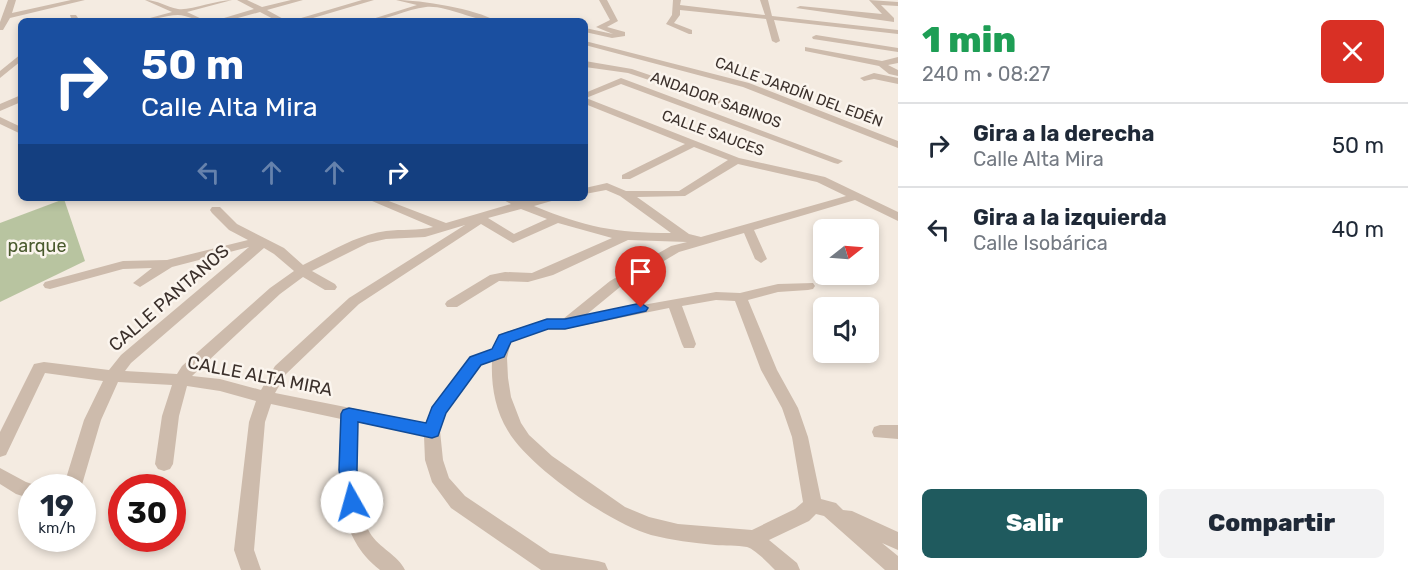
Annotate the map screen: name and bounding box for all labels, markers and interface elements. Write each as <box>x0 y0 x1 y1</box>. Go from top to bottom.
text: 1 min <box>922 18 1016 61</box>
button: close <box>1321 20 1384 83</box>
text: 50 m <box>141 40 244 90</box>
icon: right <box>42 42 120 120</box>
street label: CALLE JARDÍN DEL EDÉN <box>713 53 885 131</box>
text: 240 m · 08:27 <box>922 62 1050 86</box>
street label: ANDADOR SABINOS <box>648 68 784 132</box>
text: Calle Alta Mira <box>141 91 318 123</box>
street label: CALLE SAUCES <box>659 106 767 160</box>
text: Gira a la derecha <box>973 120 1154 147</box>
icon: right <box>922 129 955 162</box>
text: 50 m <box>1332 132 1384 159</box>
text: Calle Alta Mira <box>973 147 1104 171</box>
icon: left <box>192 156 225 189</box>
icon: ahead <box>255 156 288 189</box>
icon: ahead <box>318 156 351 189</box>
icon: right <box>381 156 414 189</box>
text: Gira a la izquierda <box>973 204 1167 231</box>
icon: left <box>922 213 955 246</box>
text: 40 m <box>1331 216 1384 243</box>
north arrow <box>813 219 879 285</box>
map controls <box>813 219 879 363</box>
text: Calle Isobárica <box>973 231 1108 255</box>
park label: parque <box>8 235 66 257</box>
street label: CALLE PANTANOS <box>104 240 234 356</box>
pin <box>615 246 666 308</box>
icon: arrive <box>624 255 657 288</box>
button: sound <box>813 297 879 363</box>
street label: CALLE ALTA MIRA <box>186 351 334 401</box>
position arrow <box>320 470 384 534</box>
speed limit sign: 30 <box>108 474 186 552</box>
text: 19 <box>40 488 74 524</box>
button: Salir <box>922 489 1147 558</box>
button: Compartir <box>1159 489 1384 558</box>
text: km/h <box>38 519 76 537</box>

